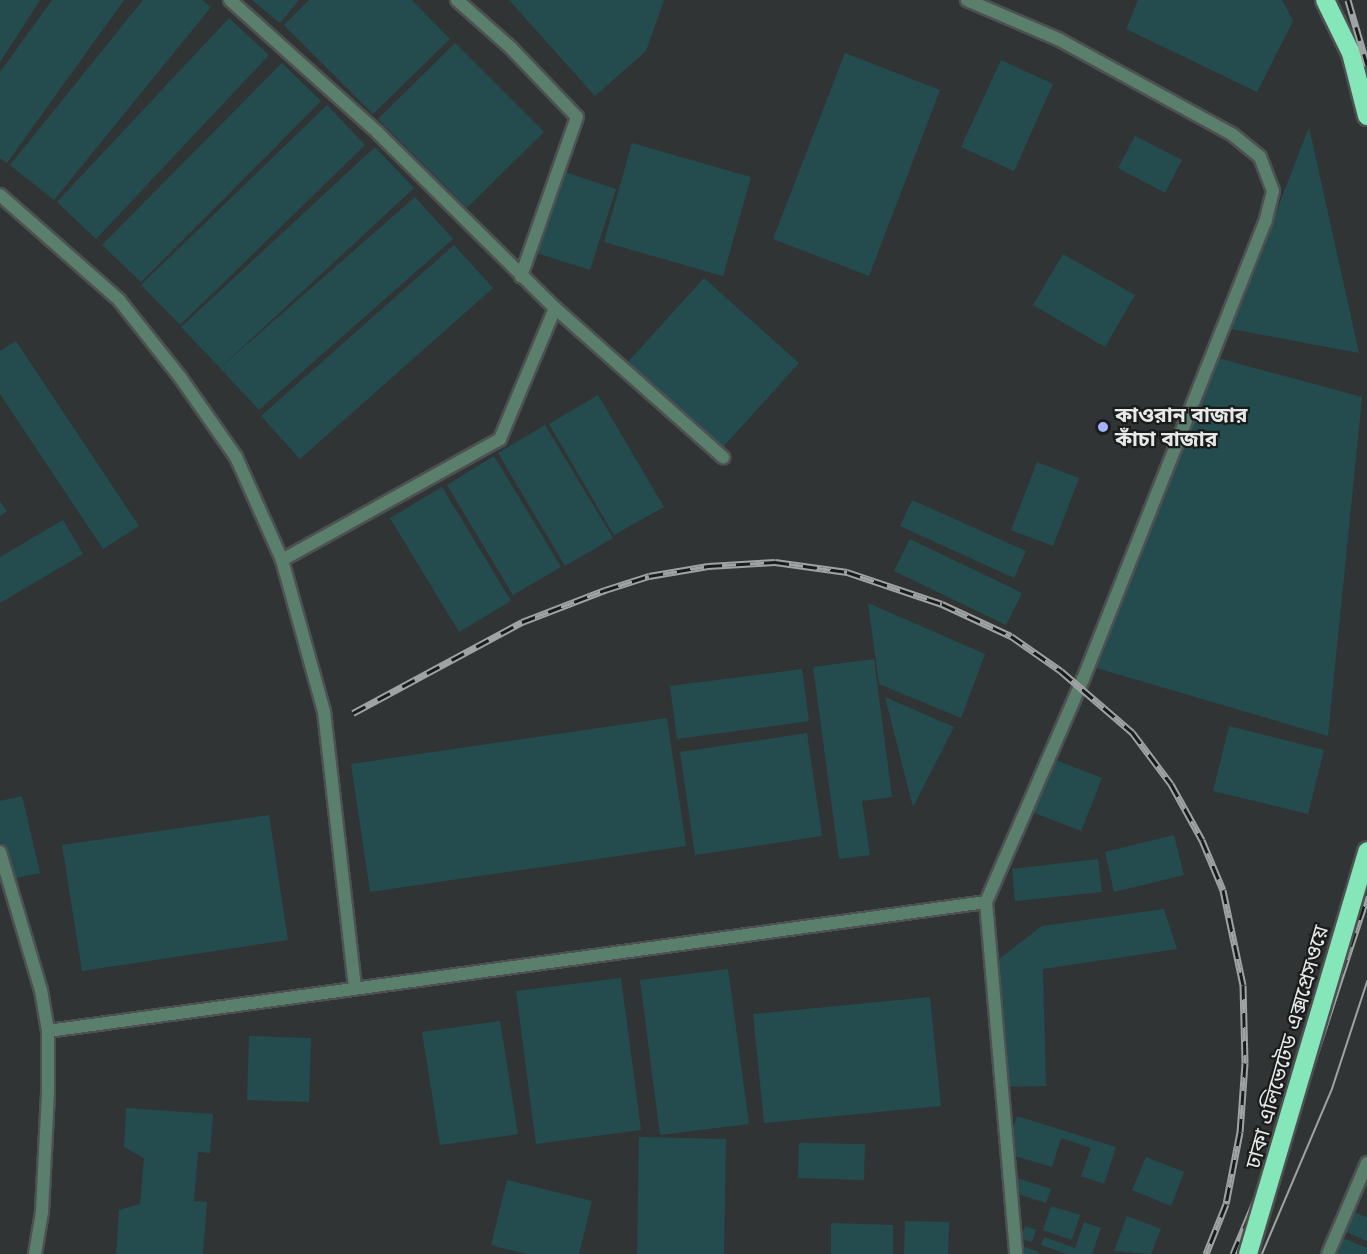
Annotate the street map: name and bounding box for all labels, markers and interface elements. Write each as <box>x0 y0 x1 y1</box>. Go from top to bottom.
place label: কাওরান বাজার কাঁচা বাজার <box>1115 402 1247 452</box>
marker: কাওরান বাজার কাঁচা বাজার <box>1096 420 1110 434</box>
street label: ঢাকা এলিভেটেড এক্সপ্রেসওয়ে <box>1240 923 1334 1171</box>

